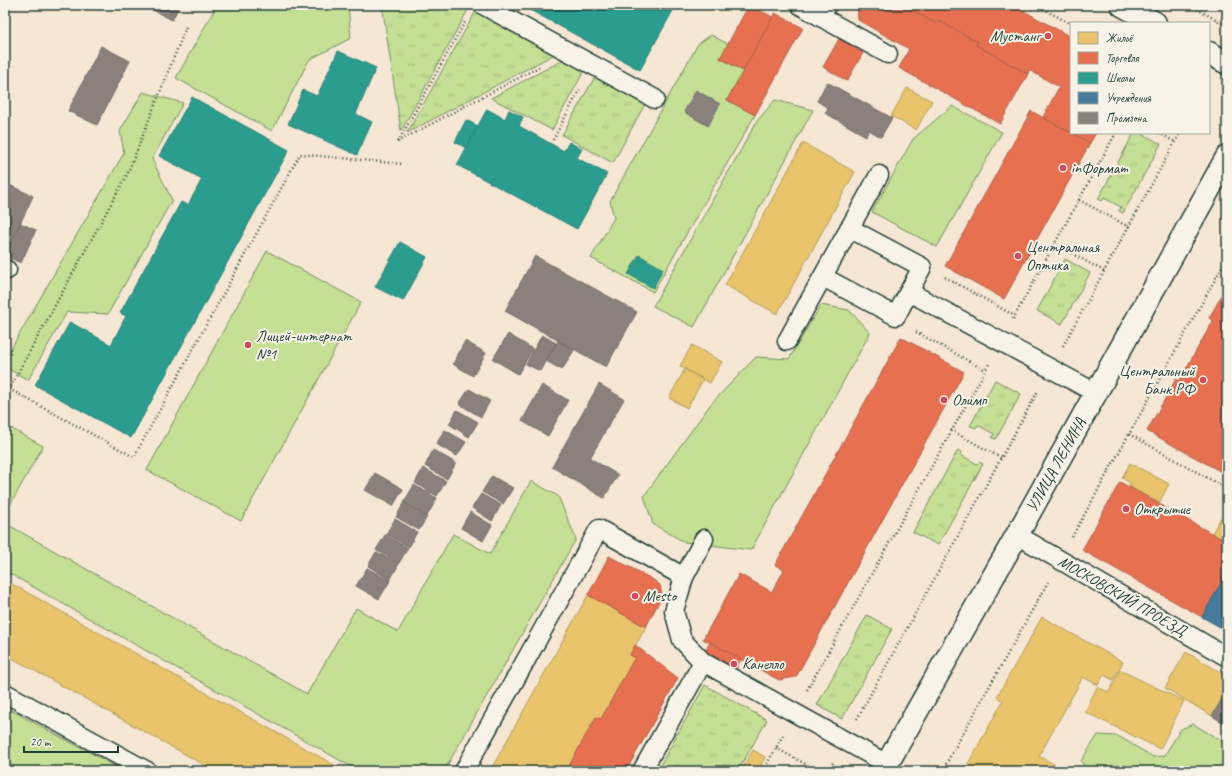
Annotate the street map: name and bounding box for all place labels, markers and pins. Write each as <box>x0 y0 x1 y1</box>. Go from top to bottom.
place label: Мустанг <box>990 26 1043 46</box>
marker: Мустанг <box>1043 31 1053 41</box>
place label: inФормат <box>1071 158 1129 178</box>
marker: inФормат <box>1058 163 1068 173</box>
place label: Центральная Оптика <box>1026 237 1101 275</box>
marker: Центральная Оптика <box>1013 251 1023 261</box>
place label: Лицей-интернат №1 <box>256 326 353 364</box>
marker: Лицей-интернат №1 <box>243 340 253 350</box>
place label: Центральный Банк РФ <box>1119 361 1197 399</box>
marker: Центральный Банк РФ <box>1198 375 1208 385</box>
place label: Олимп <box>952 390 988 410</box>
marker: Олимп <box>939 395 949 405</box>
place label: Открытие <box>1134 499 1192 519</box>
marker: Открытие <box>1121 504 1131 514</box>
place label: Mesto <box>643 586 678 606</box>
marker: Mesto <box>630 591 640 601</box>
place label: Канелло <box>742 654 785 674</box>
marker: Канелло <box>729 659 739 669</box>

